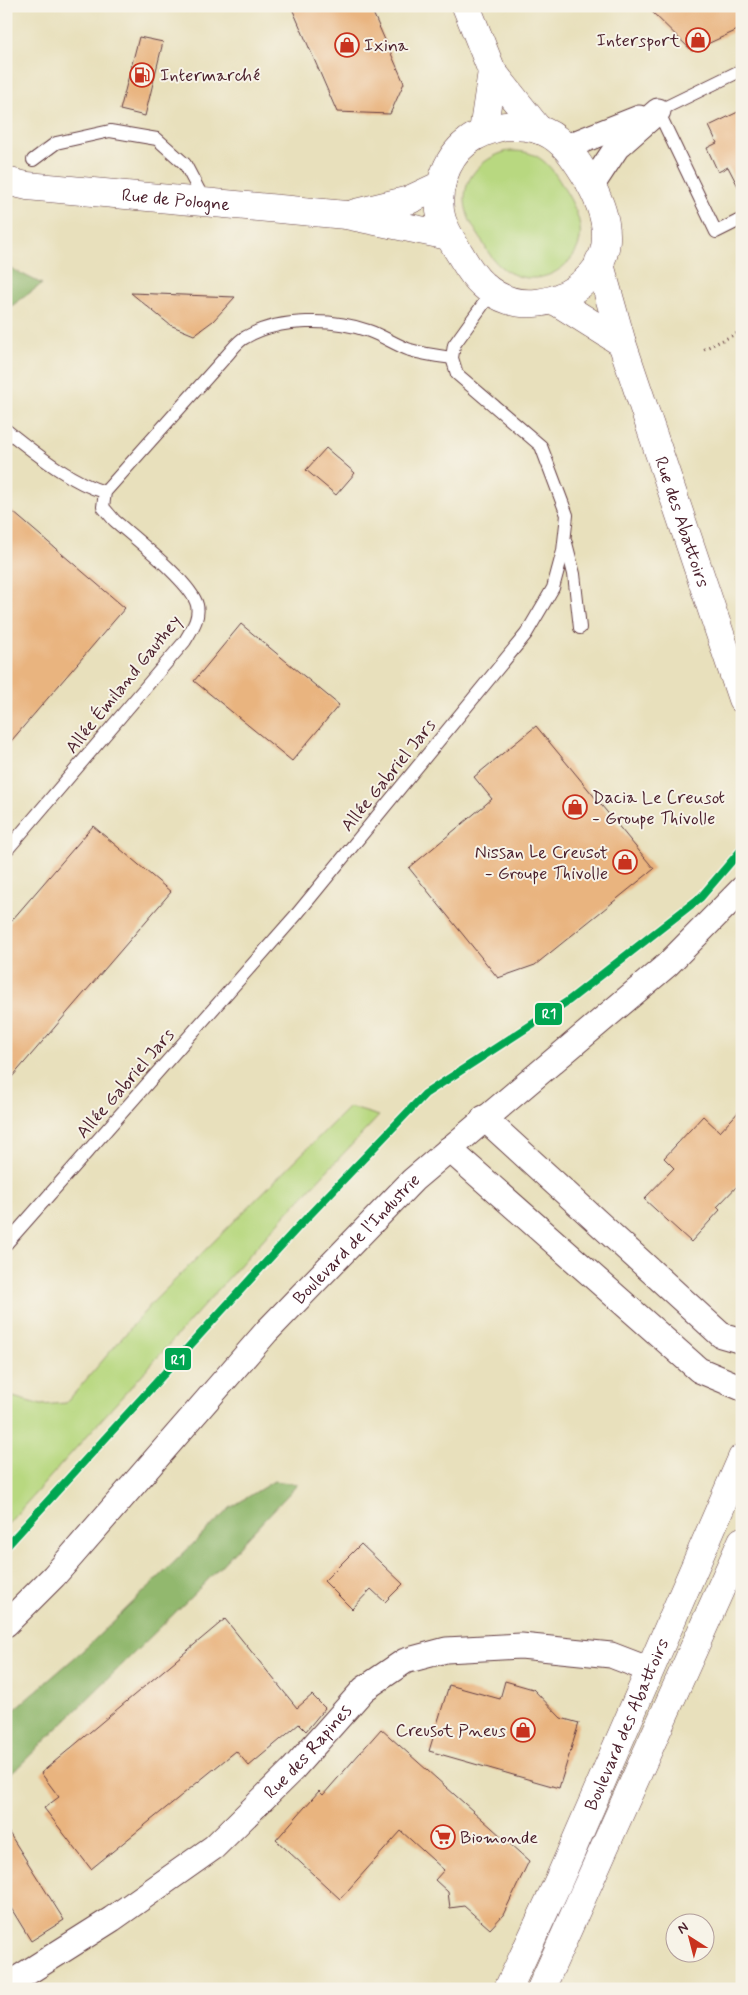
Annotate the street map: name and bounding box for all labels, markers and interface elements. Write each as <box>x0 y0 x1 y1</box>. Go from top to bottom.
shop icon: Intersport <box>685 27 711 53</box>
place label: Intersport <box>596 29 680 53</box>
shop icon: Ixina <box>334 32 360 58</box>
place label: Ixina <box>364 34 409 58</box>
fuel station icon: Intermarché <box>129 62 155 88</box>
place label: Intermarché <box>160 64 260 88</box>
street label: Rue de Pologne <box>121 184 231 217</box>
street label: Rue des Abattoirs <box>648 454 715 591</box>
street label: Allée Émiland Gauthey <box>60 610 187 759</box>
street label: Allée Gabriel Jars <box>336 714 442 837</box>
place label: Dacia Le Creusot - Groupe Thivolle <box>592 786 725 831</box>
shop icon: Dacia Le Creusot - Groupe Thivolle <box>562 794 588 820</box>
place label: Nissan Le Creusot - Groupe Thivolle <box>475 841 608 886</box>
shop icon: Nissan Le Creusot - Groupe Thivolle <box>612 849 638 875</box>
line badge: R1 <box>534 1002 563 1026</box>
text: R1 <box>542 1005 556 1023</box>
street label: Allée Gabriel Jars <box>71 1023 180 1144</box>
street label: Boulevard de l'Industrie <box>288 1168 425 1310</box>
line badge: R1 <box>164 1347 192 1371</box>
text: R1 <box>171 1351 185 1369</box>
street label: Boulevard des Abattoirs <box>579 1635 675 1815</box>
street label: Rue des Rapines <box>259 1700 358 1804</box>
shop icon: Creusot Pneus <box>510 1717 536 1743</box>
place label: Creusot Pneus <box>395 1719 506 1743</box>
supermarket icon: Biomonde <box>430 1824 456 1850</box>
place label: Biomonde <box>460 1826 538 1850</box>
north arrow <box>666 1912 716 1962</box>
text: N <box>674 1918 692 1938</box>

